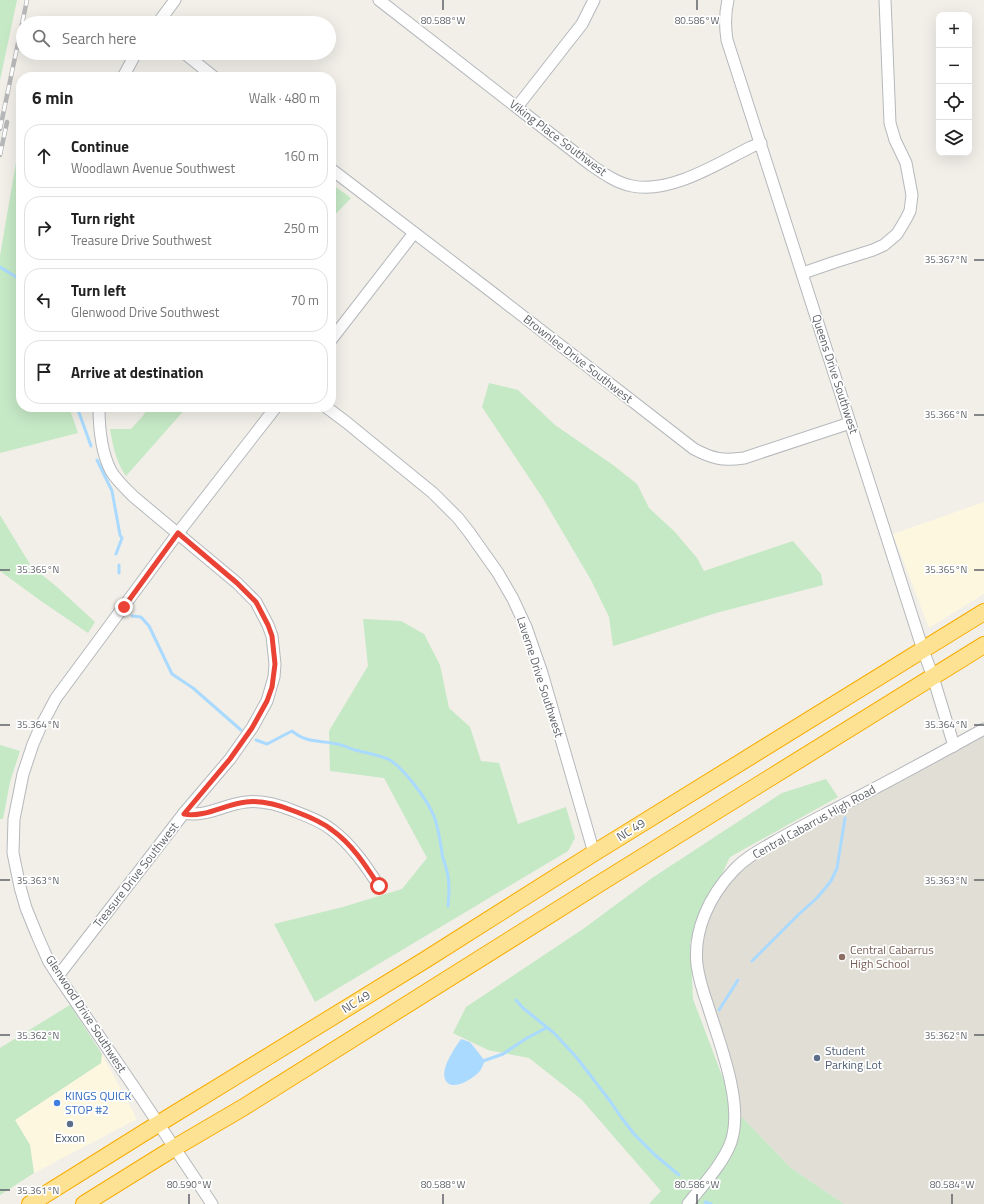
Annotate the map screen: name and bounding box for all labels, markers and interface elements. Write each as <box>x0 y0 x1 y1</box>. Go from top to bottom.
map controls <box>936 12 972 156</box>
button: + <box>936 12 972 48</box>
text: 80.588°W <box>421 13 465 28</box>
text: 80.586°W <box>675 13 719 28</box>
search box <box>16 16 336 60</box>
icon: search <box>30 27 52 49</box>
text: Search here <box>62 27 136 50</box>
button: − <box>936 48 972 84</box>
button: locate <box>936 84 972 120</box>
text: 6 min <box>32 85 73 111</box>
text: Walk · 480 m <box>249 88 320 108</box>
street label: Viking Place Southwest <box>506 95 612 181</box>
button: layers <box>936 120 972 156</box>
text: Continue <box>71 135 129 158</box>
icon: ahead <box>33 145 55 167</box>
text: 160 m <box>283 146 319 166</box>
text: Woodlawn Avenue Southwest <box>71 158 235 178</box>
text: Turn right <box>71 207 135 230</box>
icon: right <box>33 217 55 239</box>
text: 250 m <box>283 218 319 238</box>
text: Treasure Drive Southwest <box>71 230 212 250</box>
text: 35.367°N <box>925 252 967 267</box>
text: Turn left <box>71 279 126 302</box>
icon: left <box>33 289 55 311</box>
text: 70 m <box>291 290 319 310</box>
text: Glenwood Drive Southwest <box>71 302 219 322</box>
street label: Brownlee Drive Southwest <box>519 310 638 408</box>
street label: Queens Drive Southwest <box>807 312 864 437</box>
icon: arrive <box>33 361 55 383</box>
text: Arrive at destination <box>71 361 204 384</box>
text: 35.366°N <box>925 407 967 422</box>
text: 35.365°N <box>17 562 59 577</box>
text: 35.365°N <box>925 562 967 577</box>
route end <box>115 598 133 616</box>
street label: Laverne Drive Southwest <box>512 614 569 741</box>
text: 35.364°N <box>17 717 59 732</box>
text: 35.364°N <box>925 717 967 732</box>
street label: Central Cabarrus High Road <box>749 780 879 863</box>
street label: NC 49 <box>613 813 649 846</box>
street label: Treasure Drive Southwest <box>88 817 183 932</box>
text: 35.363°N <box>17 873 59 888</box>
text: 35.363°N <box>925 873 967 888</box>
route start <box>370 877 388 895</box>
place label: Central Cabarrus High School <box>850 940 934 973</box>
street label: Glenwood Drive Southwest <box>41 951 132 1077</box>
marker: Central Cabarrus High School <box>837 952 847 962</box>
street label: NC 49 <box>338 985 374 1018</box>
text: 35.362°N <box>17 1028 59 1043</box>
text: 35.362°N <box>925 1028 967 1043</box>
place label: Student Parking Lot <box>825 1041 883 1074</box>
marker: Student Parking Lot <box>812 1053 822 1063</box>
place label: KINGS QUICK STOP #2 <box>65 1086 132 1119</box>
marker: KINGS QUICK STOP #2 <box>52 1098 62 1108</box>
marker: Exxon <box>65 1119 75 1129</box>
place label: Exxon <box>55 1128 85 1147</box>
text: 80.590°W <box>167 1177 211 1192</box>
text: 80.588°W <box>421 1177 465 1192</box>
text: 80.586°W <box>675 1177 719 1192</box>
text: 80.584°W <box>930 1177 974 1192</box>
text: 35.361°N <box>17 1183 59 1198</box>

